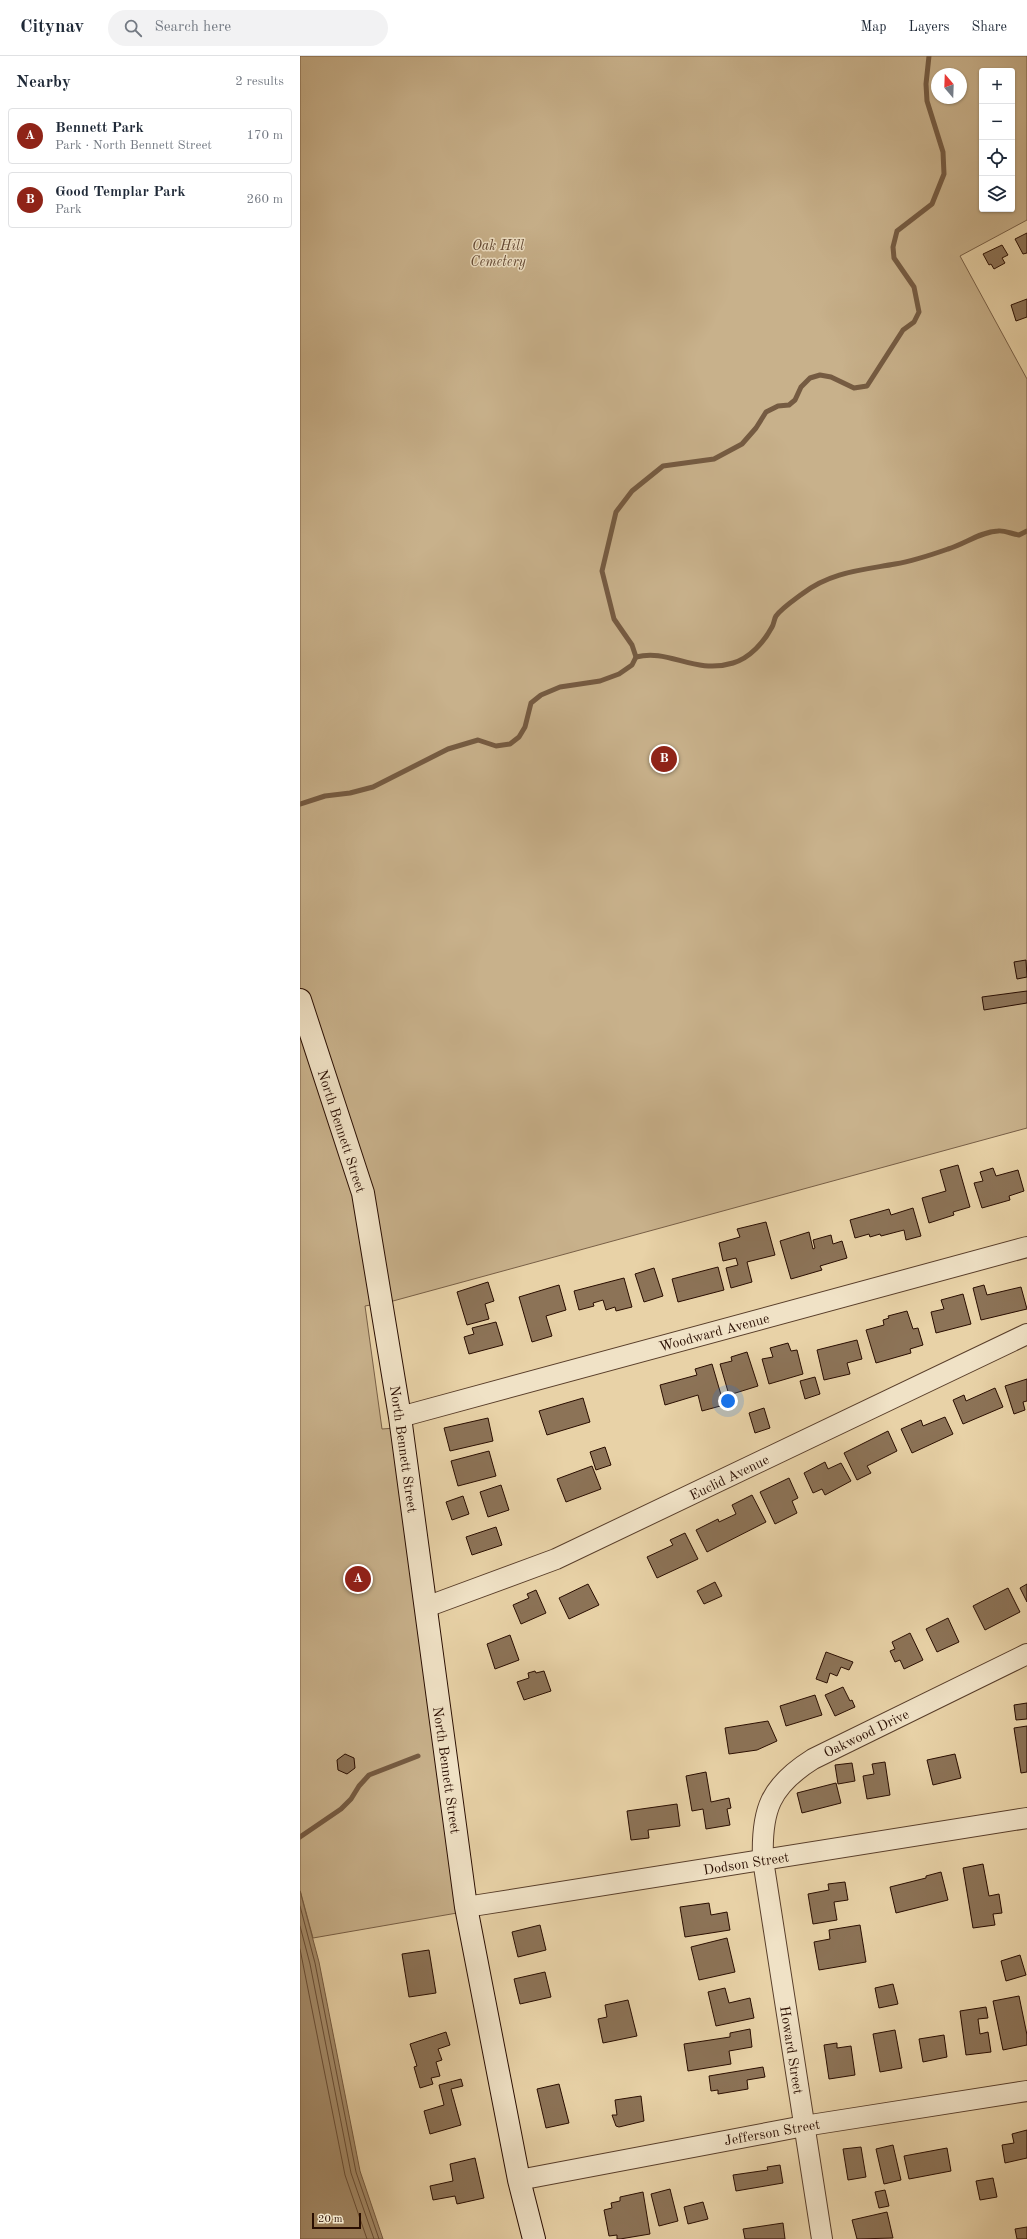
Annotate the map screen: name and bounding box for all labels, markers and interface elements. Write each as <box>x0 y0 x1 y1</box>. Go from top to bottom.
search box <box>108 10 388 46</box>
icon: search <box>122 17 144 39</box>
text: Citynav <box>20 18 84 37</box>
text: Search here <box>154 20 231 35</box>
text: Map <box>861 20 887 34</box>
text: Layers <box>909 20 950 34</box>
text: Share <box>972 20 1007 34</box>
north arrow <box>931 68 967 104</box>
map controls <box>979 68 1015 212</box>
button: + <box>979 68 1015 104</box>
text: Nearby <box>16 74 71 91</box>
text: 2 results <box>235 75 284 88</box>
button: − <box>979 104 1015 140</box>
text: Bennett Park <box>55 121 144 136</box>
text: A <box>25 129 35 142</box>
text: 170 m <box>246 129 283 142</box>
text: Park · North Bennett Street <box>55 139 212 152</box>
button: locate <box>979 140 1015 176</box>
button: layers <box>979 176 1015 212</box>
text: Good Templar Park <box>55 185 186 200</box>
text: B <box>25 193 35 206</box>
text: 260 m <box>246 193 283 206</box>
text: Park <box>55 203 82 216</box>
park label: Oak Hill Cemetery <box>470 239 527 270</box>
pin: B <box>651 744 677 774</box>
street label: North Bennett Street <box>315 1068 368 1195</box>
street label: Woodward Avenue <box>658 1312 771 1354</box>
street label: North Bennett Street <box>387 1385 419 1514</box>
your location <box>718 1391 738 1411</box>
street label: Euclid Avenue <box>687 1453 771 1503</box>
pin: A <box>345 1564 371 1594</box>
street label: North Bennett Street <box>430 1706 462 1835</box>
street label: Oakwood Drive <box>822 1707 911 1761</box>
street label: Dodson Street <box>702 1850 790 1878</box>
street label: Howard Street <box>777 2005 805 2095</box>
street label: Jefferson Street <box>723 2118 821 2148</box>
scale bar <box>312 2211 361 2230</box>
text: 20 m <box>318 2214 343 2225</box>

